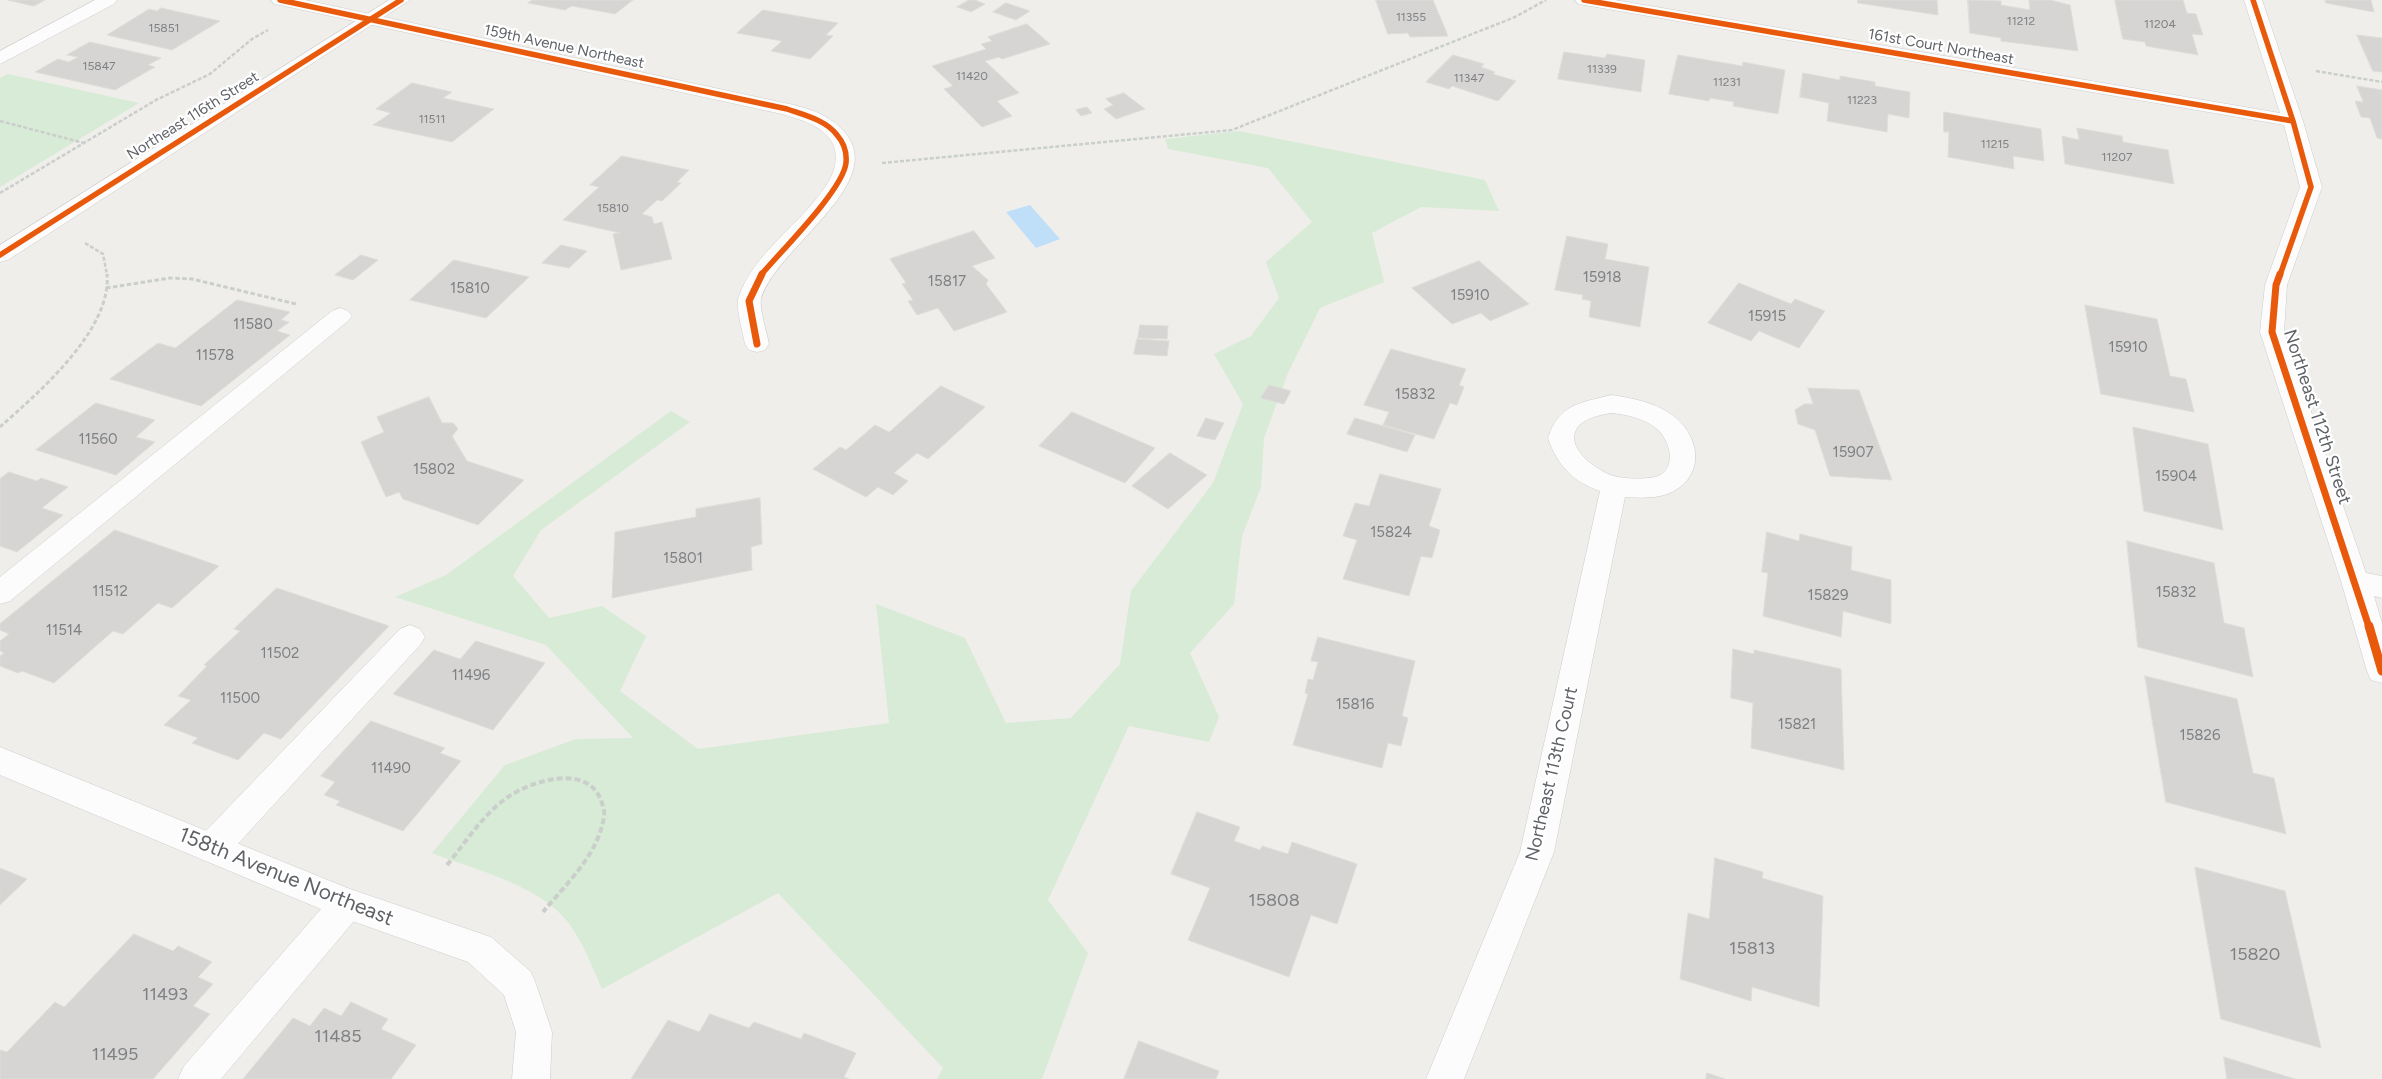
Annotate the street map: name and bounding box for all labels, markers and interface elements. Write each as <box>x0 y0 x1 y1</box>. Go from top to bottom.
house number: 11355 <box>1396 10 1426 24</box>
house number: 11212 <box>2007 14 2035 28</box>
house number: 11204 <box>2144 17 2176 31</box>
house number: 15851 <box>148 21 180 35</box>
street label: 159th Avenue Northeast <box>482 21 646 73</box>
street label: 161st Court Northeast <box>1867 25 2015 69</box>
house number: 15847 <box>82 59 116 73</box>
house number: 11339 <box>1587 62 1617 76</box>
street label: Northeast 116th Street <box>124 68 262 164</box>
house number: 11420 <box>956 69 988 83</box>
house number: 11347 <box>1454 71 1484 85</box>
house number: 11231 <box>1713 75 1741 89</box>
house number: 11223 <box>1847 93 1877 107</box>
house number: 11511 <box>419 112 445 126</box>
house number: 11215 <box>1981 137 2009 151</box>
house number: 11207 <box>2102 150 2132 164</box>
house number: 15810 <box>597 201 629 215</box>
house number: 15918 <box>1583 269 1621 287</box>
house number: 15817 <box>928 273 966 291</box>
house number: 15810 <box>450 280 490 298</box>
house number: 15910 <box>1450 287 1490 305</box>
house number: 15915 <box>1748 308 1786 326</box>
house number: 11580 <box>233 316 273 334</box>
street label: Northeast 112th Street <box>2279 327 2355 507</box>
house number: 15910 <box>2108 339 2148 357</box>
house number: 11578 <box>196 347 234 365</box>
house number: 15832 <box>1395 386 1435 404</box>
house number: 11560 <box>78 431 118 449</box>
house number: 15907 <box>1833 444 1873 462</box>
house number: 15802 <box>413 461 455 479</box>
house number: 15904 <box>2155 468 2197 486</box>
house number: 15824 <box>1370 524 1412 542</box>
house number: 15801 <box>663 550 703 568</box>
house number: 11512 <box>92 583 128 601</box>
house number: 15832 <box>2156 584 2196 602</box>
house number: 15829 <box>1808 587 1848 605</box>
house number: 11514 <box>46 622 82 640</box>
house number: 11502 <box>260 645 300 663</box>
house number: 11496 <box>452 667 490 685</box>
street label: Northeast 113th Court <box>1521 685 1583 863</box>
house number: 11500 <box>220 690 260 708</box>
house number: 15816 <box>1336 696 1374 714</box>
house number: 15821 <box>1778 716 1816 734</box>
house number: 15826 <box>2180 727 2220 745</box>
house number: 11490 <box>371 760 411 778</box>
street label: 158th Avenue Northeast <box>175 822 397 932</box>
house number: 15808 <box>1248 890 1300 912</box>
house number: 15813 <box>1729 938 1775 960</box>
house number: 15820 <box>2230 944 2280 966</box>
house number: 11493 <box>142 984 188 1006</box>
house number: 11485 <box>314 1026 362 1048</box>
house number: 11495 <box>92 1044 138 1066</box>

